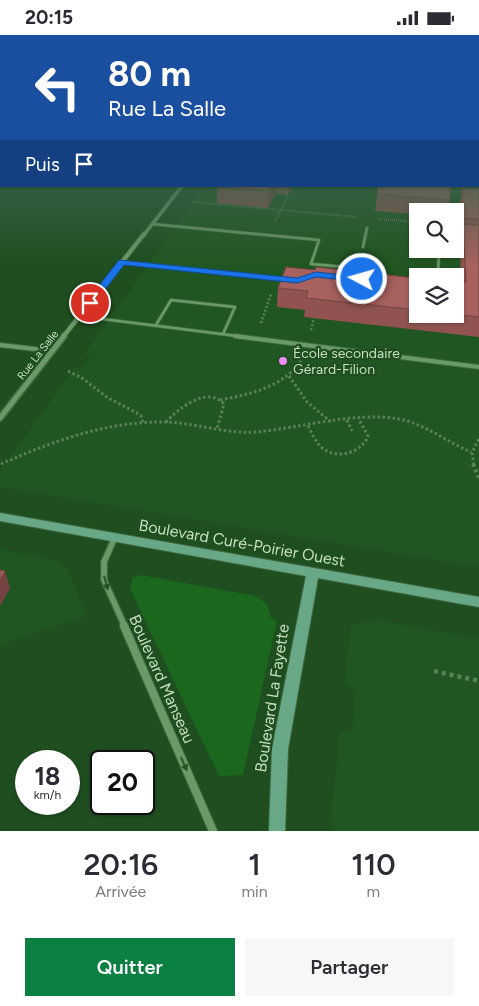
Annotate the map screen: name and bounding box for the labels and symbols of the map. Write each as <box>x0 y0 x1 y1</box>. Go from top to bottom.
position arrow <box>335 252 387 304</box>
pin <box>69 282 111 324</box>
street label: Rue La Salle <box>15 328 61 382</box>
place label: École secondaire Gérard-Filion <box>293 345 400 378</box>
marker: École secondaire Gérard-Filion <box>277 355 289 367</box>
street label: Boulevard Curé-Poirier Ouest <box>137 515 347 571</box>
one-way arrow <box>102 575 110 590</box>
street label: Boulevard Manseau <box>125 612 199 746</box>
street label: Boulevard La Fayette <box>251 622 293 774</box>
speed limit sign: 20 <box>90 750 155 815</box>
one-way arrow <box>181 757 189 771</box>

